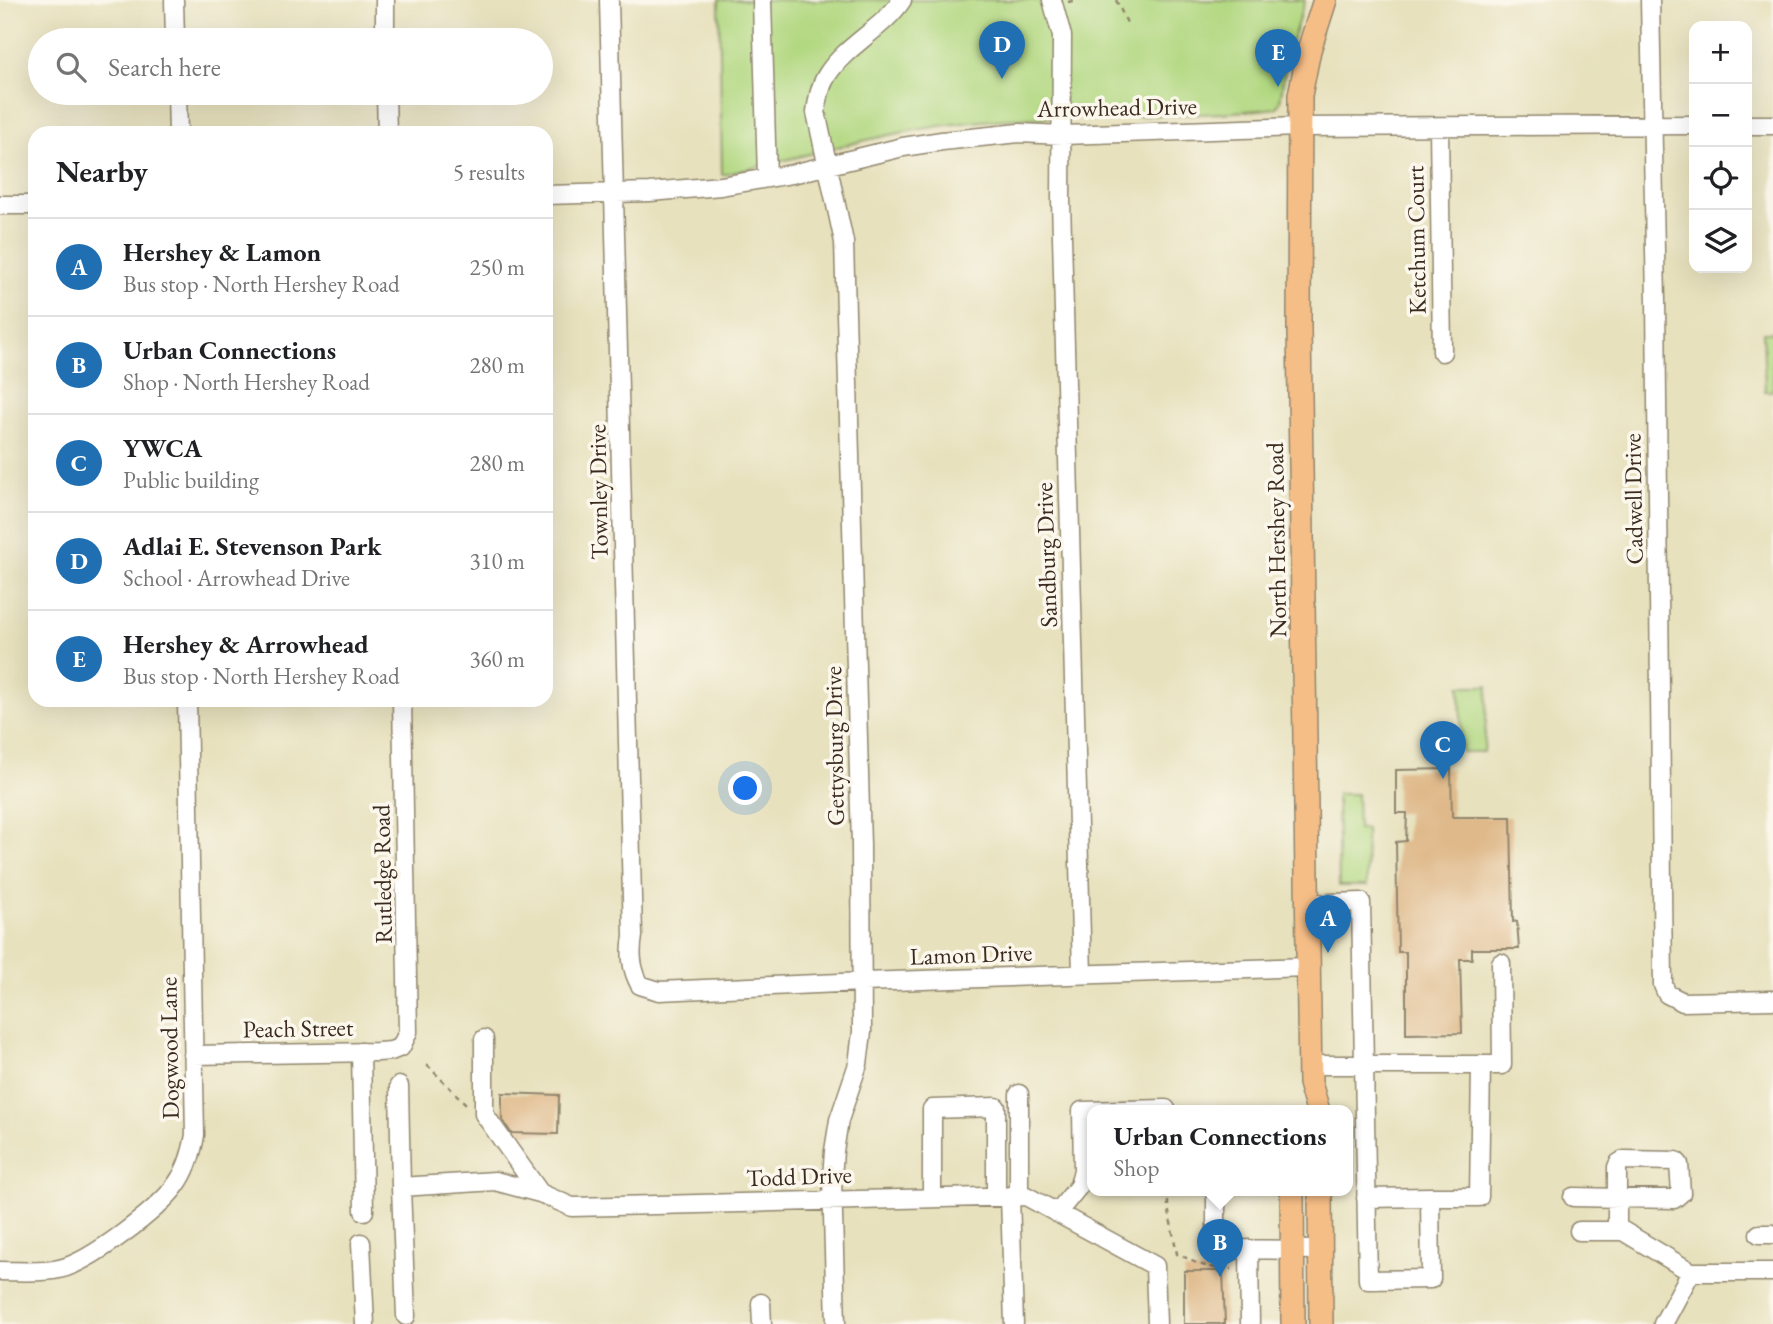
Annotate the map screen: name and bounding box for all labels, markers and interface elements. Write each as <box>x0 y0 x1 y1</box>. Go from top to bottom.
pin: D <box>979 21 1025 79</box>
map controls <box>1689 21 1752 273</box>
button: + <box>1689 21 1752 84</box>
search box <box>28 28 553 105</box>
pin: E <box>1255 29 1301 87</box>
icon: search <box>52 48 90 86</box>
text: Search here <box>108 50 221 84</box>
button: − <box>1689 84 1752 147</box>
street label: Arrowhead Drive <box>1036 90 1197 124</box>
button: locate <box>1689 147 1752 210</box>
text: Nearby <box>56 152 148 191</box>
text: 5 results <box>453 157 525 187</box>
street label: Ketchum Court <box>1399 165 1433 315</box>
button: layers <box>1689 210 1752 273</box>
text: Hershey & Lamon <box>123 235 321 269</box>
text: A <box>71 252 87 282</box>
text: 250 m <box>469 252 525 282</box>
text: Bus stop · North Hershey Road <box>123 269 400 299</box>
text: Urban Connections <box>123 333 336 367</box>
text: B <box>72 350 86 380</box>
text: 280 m <box>469 350 525 380</box>
text: Shop · North Hershey Road <box>123 367 370 397</box>
street label: Townley Drive <box>581 424 615 560</box>
text: YWCA <box>123 431 202 465</box>
street label: Cadwell Drive <box>1616 433 1650 565</box>
street label: North Hershey Road <box>1259 441 1293 638</box>
text: C <box>71 448 87 478</box>
text: 280 m <box>469 448 525 478</box>
text: Public building <box>123 465 259 495</box>
street label: Sandburg Drive <box>1028 482 1064 628</box>
text: Adlai E. Stevenson Park <box>123 529 381 563</box>
text: D <box>70 546 88 576</box>
text: 310 m <box>469 546 525 576</box>
text: School · Arrowhead Drive <box>123 563 350 593</box>
text: Hershey & Arrowhead <box>123 627 369 661</box>
text: E <box>72 644 86 674</box>
text: 360 m <box>469 644 525 674</box>
text: Bus stop · North Hershey Road <box>123 661 400 691</box>
street label: Gettysburg Drive <box>817 666 851 826</box>
pin: C <box>1420 721 1466 779</box>
your location <box>728 771 762 805</box>
street label: Rutledge Road <box>365 803 399 944</box>
pin: A <box>1305 895 1351 953</box>
street label: Lamon Drive <box>909 936 1033 972</box>
street label: Dogwood Lane <box>152 976 186 1120</box>
street label: Peach Street <box>242 1012 354 1044</box>
popup <box>1087 1105 1353 1196</box>
text: Urban Connections <box>1113 1119 1327 1153</box>
text: Shop <box>1113 1153 1159 1183</box>
street label: Todd Drive <box>746 1159 852 1193</box>
pin: B <box>1197 1219 1243 1277</box>

